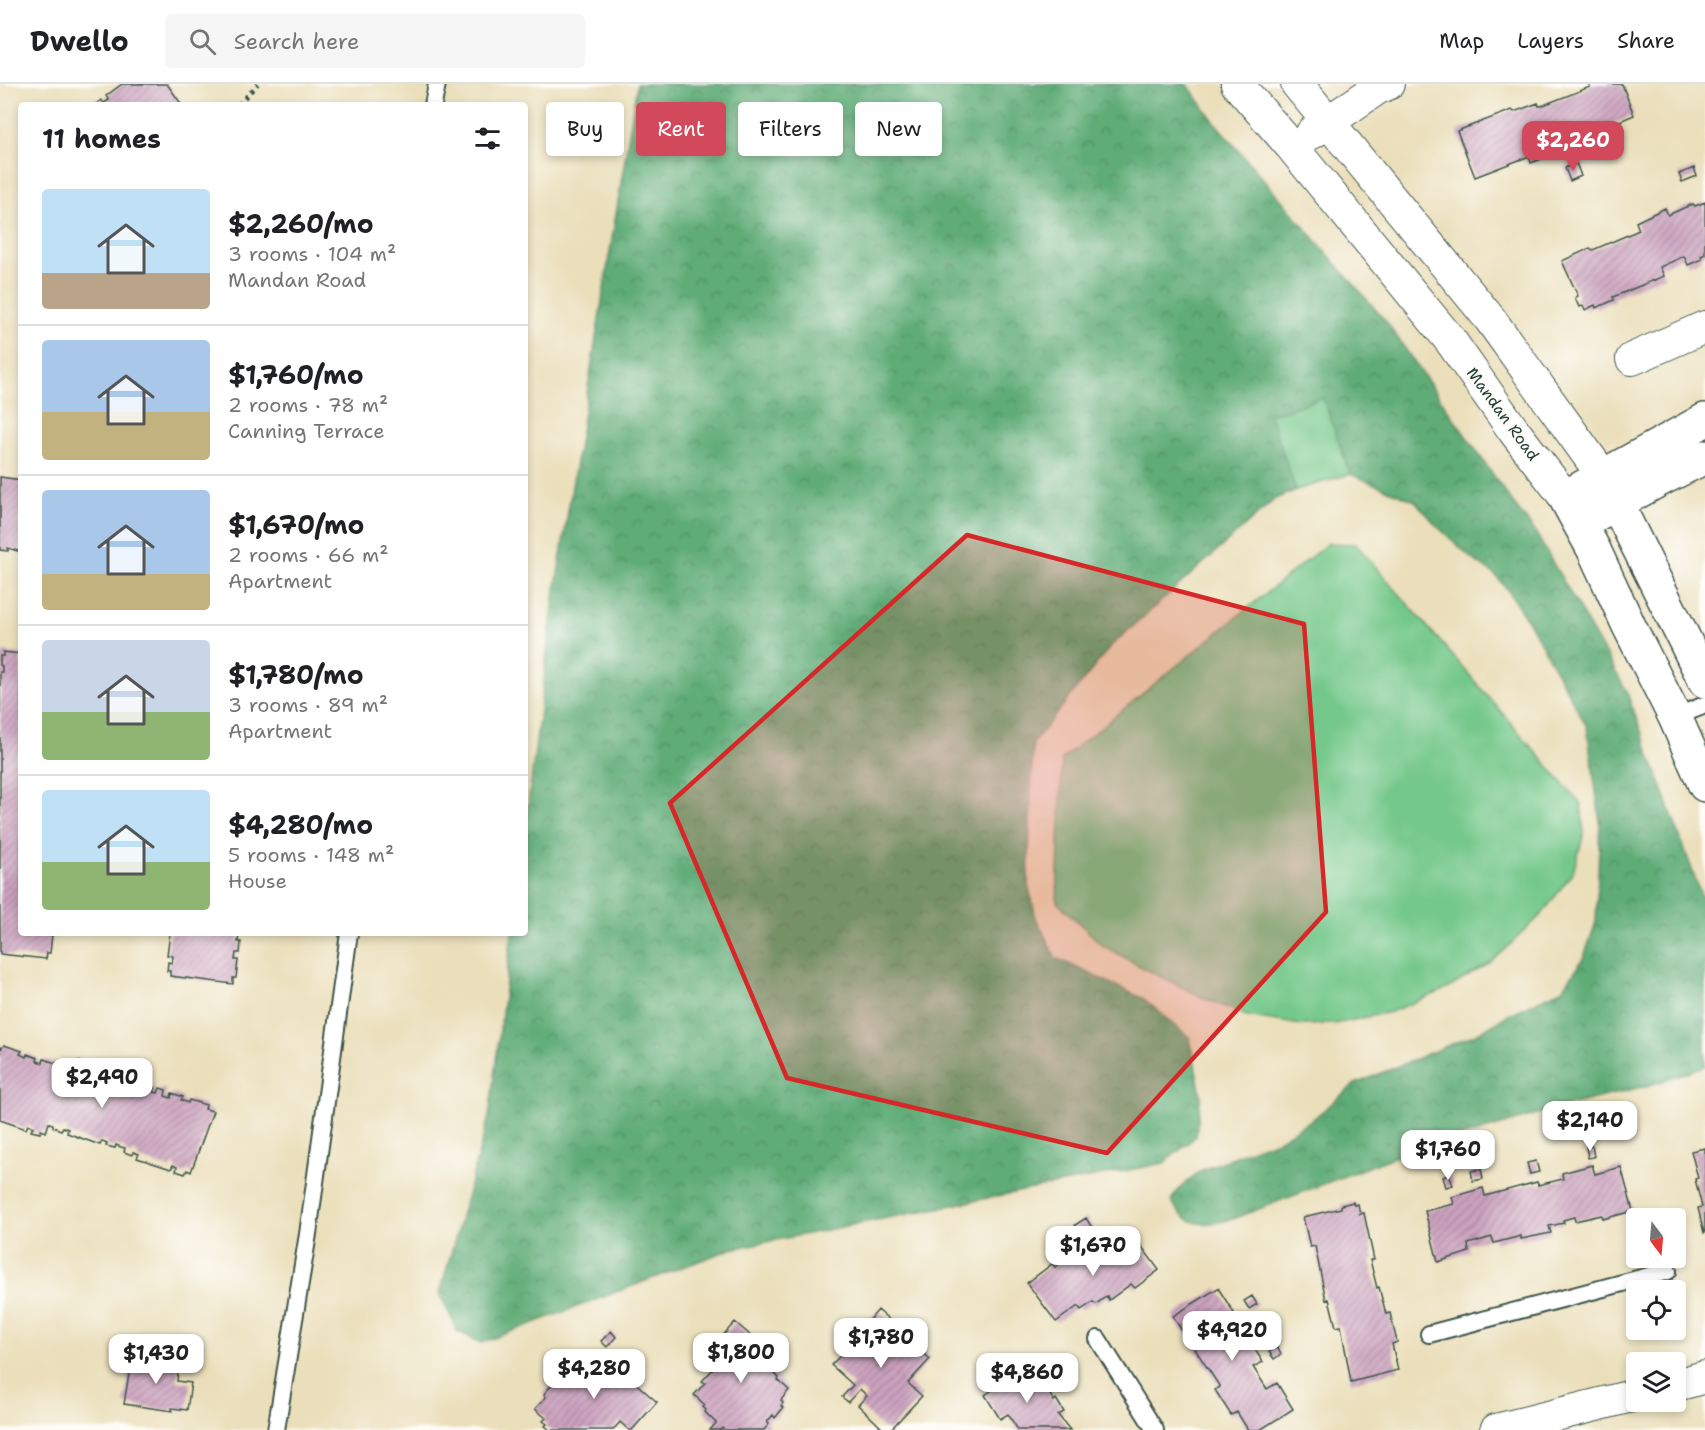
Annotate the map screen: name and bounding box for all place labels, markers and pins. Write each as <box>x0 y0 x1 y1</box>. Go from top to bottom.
pin: $2,260 <box>1524 121 1622 172</box>
pin: $2,490 <box>53 1058 151 1109</box>
pin: $2,140 <box>1541 1101 1639 1152</box>
pin: $1,760 <box>1399 1130 1497 1181</box>
pin: $1,670 <box>1044 1226 1142 1277</box>
pin: $4,920 <box>1183 1311 1281 1362</box>
pin: $1,780 <box>832 1318 930 1369</box>
pin: $1,800 <box>692 1333 790 1384</box>
pin: $1,430 <box>107 1334 205 1385</box>
pin: $4,280 <box>545 1349 643 1400</box>
pin: $4,860 <box>978 1353 1076 1404</box>

